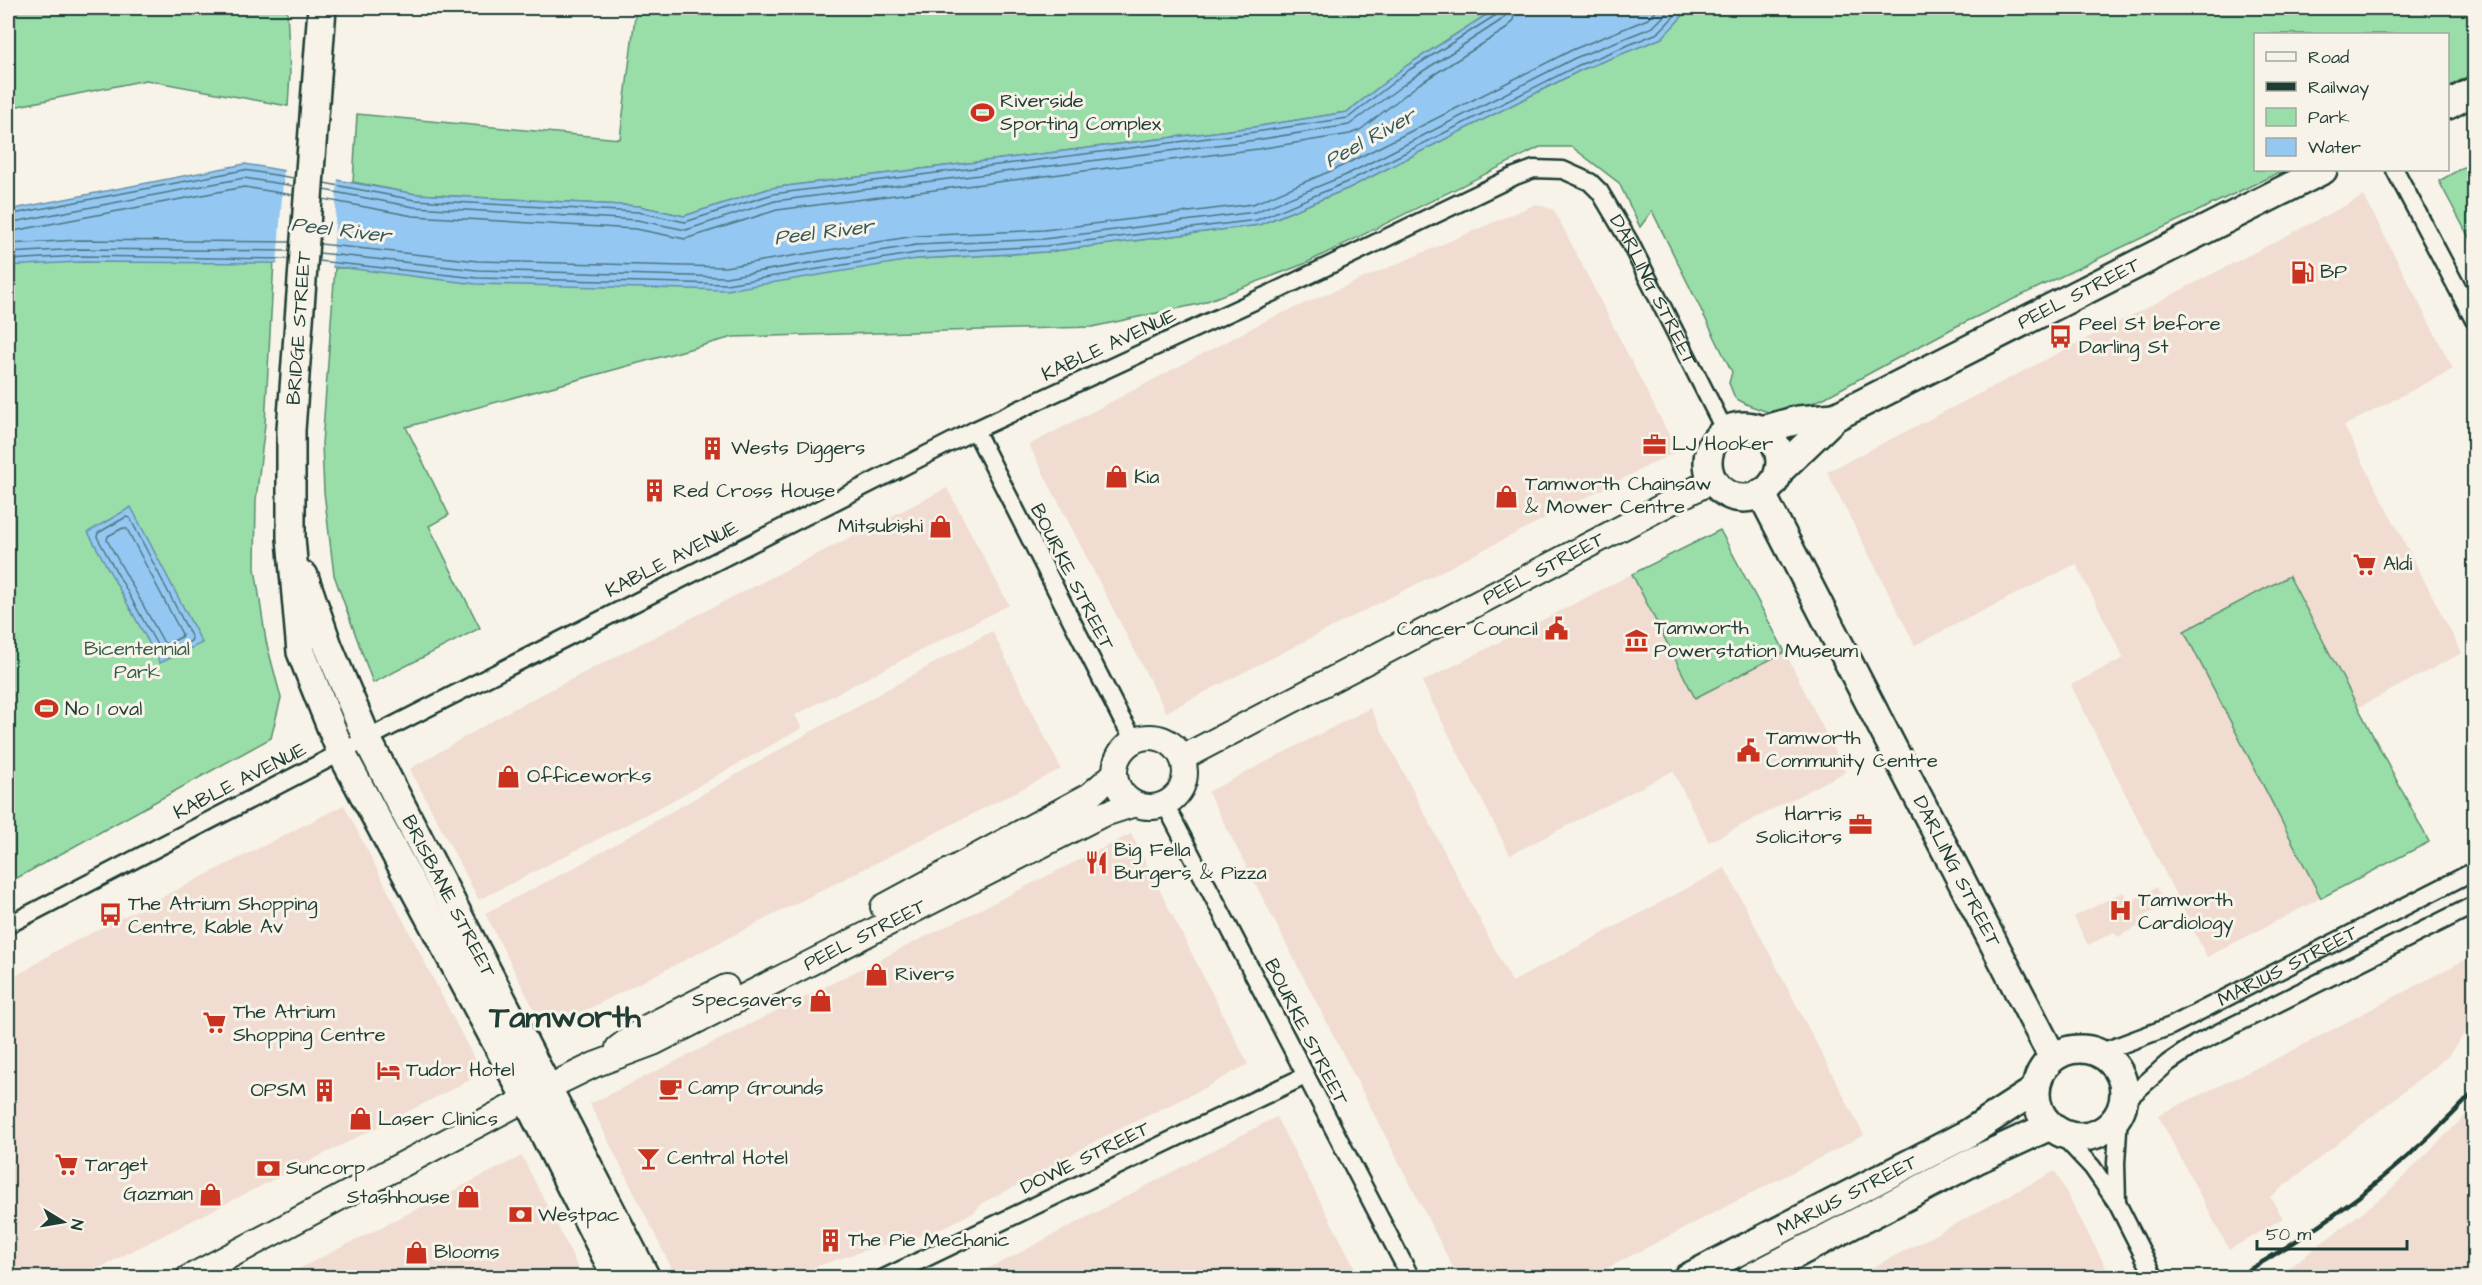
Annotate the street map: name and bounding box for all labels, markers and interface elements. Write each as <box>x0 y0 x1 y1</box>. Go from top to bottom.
legend <box>2254 33 2449 171</box>
text: Road <box>2308 45 2349 70</box>
text: Railway <box>2308 75 2369 101</box>
place label: Riverside Sporting Complex <box>1000 87 1162 139</box>
sports icon: Riverside Sporting Complex <box>969 100 995 126</box>
water label: Peel River <box>1319 100 1423 175</box>
text: Park <box>2308 105 2350 130</box>
text: Water <box>2308 135 2361 160</box>
street label: DARLING STREET <box>1602 209 1704 371</box>
water label: Peel River <box>290 210 395 251</box>
water label: Peel River <box>773 211 878 252</box>
street label: BRIDGE STREET <box>280 250 318 406</box>
street label: PEEL STREET <box>2013 251 2145 336</box>
place label: BP <box>2320 258 2347 286</box>
fuel station icon: BP <box>2289 259 2315 285</box>
street label: KABLE AVENUE <box>1037 301 1181 388</box>
place label: Peel St before Darling St <box>2079 310 2221 362</box>
bus stop icon: Peel St before Darling St <box>2048 323 2074 349</box>
place label: LJ Hooker <box>1672 430 1773 458</box>
office icon: LJ Hooker <box>1641 431 1667 457</box>
place label: Wests Diggers <box>731 434 865 463</box>
building icon: Wests Diggers <box>700 435 726 461</box>
place label: Kia <box>1134 463 1159 491</box>
shop icon: Kia <box>1103 464 1129 490</box>
place label: Tamworth Chainsaw & Mower Centre <box>1525 470 1711 521</box>
place label: Red Cross House <box>673 477 835 505</box>
building icon: Red Cross House <box>642 478 668 504</box>
shop icon: Tamworth Chainsaw & Mower Centre <box>1494 483 1520 509</box>
street label: BOURKE STREET <box>1023 499 1121 655</box>
place label: Mitsubishi <box>838 512 923 540</box>
street label: KABLE AVENUE <box>601 513 743 605</box>
shop icon: Mitsubishi <box>928 513 954 539</box>
street label: PEEL STREET <box>1478 525 1610 612</box>
place label: Aldi <box>2383 550 2412 578</box>
supermarket icon: Aldi <box>2352 551 2378 577</box>
place label: Tamworth Powerstation Museum <box>1654 614 1858 665</box>
place label: Cancer Council <box>1397 615 1538 643</box>
public building icon: Cancer Council <box>1543 616 1569 642</box>
museum icon: Tamworth Powerstation Museum <box>1623 627 1649 653</box>
park label: Bicentennial Park <box>84 635 190 686</box>
place label: No 1 oval <box>65 695 142 723</box>
sports icon: No 1 oval <box>34 696 60 722</box>
place label: Tamworth Community Centre <box>1766 724 1938 776</box>
street label: KABLE AVENUE <box>169 735 311 827</box>
public building icon: Tamworth Community Centre <box>1735 737 1761 763</box>
place label: Officeworks <box>527 762 651 790</box>
shop icon: Officeworks <box>496 763 522 789</box>
street label: DARLING STREET <box>1906 791 2008 953</box>
place label: Harris Solicitors <box>1756 800 1842 851</box>
street label: BRISBANE STREET <box>395 810 502 983</box>
office icon: Harris Solicitors <box>1847 812 1873 838</box>
place label: Big Fella Burgers & Pizza <box>1114 836 1267 888</box>
restaurant icon: Big Fella Burgers & Pizza <box>1083 849 1109 875</box>
place label: Tamworth Cardiology <box>2138 886 2234 938</box>
place label: The Atrium Shopping Centre, Kable Av <box>128 890 318 941</box>
street label: PEEL STREET <box>799 892 931 978</box>
hospital icon: Tamworth Cardiology <box>2107 898 2133 924</box>
bus stop icon: The Atrium Shopping Centre, Kable Av <box>97 902 123 928</box>
street label: MARIUS STREET <box>2213 918 2363 1014</box>
street label: BOURKE STREET <box>1257 954 1355 1110</box>
place label: Rivers <box>895 960 955 988</box>
shop icon: Rivers <box>864 961 890 987</box>
place label: Specsavers <box>692 986 802 1014</box>
shop icon: Specsavers <box>807 987 833 1013</box>
district label: Tamworth <box>488 995 642 1040</box>
place label: The Atrium Shopping Centre <box>233 998 386 1050</box>
supermarket icon: The Atrium Shopping Centre <box>202 1010 228 1036</box>
place label: Tudor Hotel <box>406 1056 515 1084</box>
hotel icon: Tudor Hotel <box>375 1057 401 1083</box>
place label: Camp Grounds <box>688 1074 824 1102</box>
cafe icon: Camp Grounds <box>657 1075 683 1101</box>
place label: OPSM <box>250 1076 306 1104</box>
building icon: OPSM <box>311 1077 337 1103</box>
place label: Laser Clinics <box>378 1105 498 1133</box>
shop icon: Laser Clinics <box>347 1106 373 1132</box>
street label: DOWE STREET <box>1016 1114 1155 1201</box>
place label: Central Hotel <box>667 1144 788 1172</box>
bar icon: Central Hotel <box>636 1145 662 1171</box>
street label: MARIUS STREET <box>1772 1148 1923 1243</box>
place label: Target <box>85 1151 148 1180</box>
supermarket icon: Target <box>54 1152 80 1178</box>
place label: Suncorp <box>286 1154 365 1182</box>
bank icon: Suncorp <box>255 1155 281 1181</box>
place label: Gazman <box>123 1180 193 1208</box>
shop icon: Gazman <box>198 1181 224 1207</box>
place label: Stashhouse <box>347 1183 450 1211</box>
shop icon: Stashhouse <box>455 1184 481 1210</box>
north arrow <box>33 1192 93 1252</box>
place label: Westpac <box>538 1201 620 1229</box>
bank icon: Westpac <box>507 1202 533 1228</box>
scale bar <box>2257 1213 2407 1251</box>
text: N <box>65 1218 88 1232</box>
text: 50 m <box>2266 1222 2311 1247</box>
place label: The Pie Mechanic <box>848 1226 1010 1254</box>
building icon: The Pie Mechanic <box>817 1227 843 1253</box>
place label: Blooms <box>434 1238 499 1266</box>
shop icon: Blooms <box>403 1239 429 1265</box>

